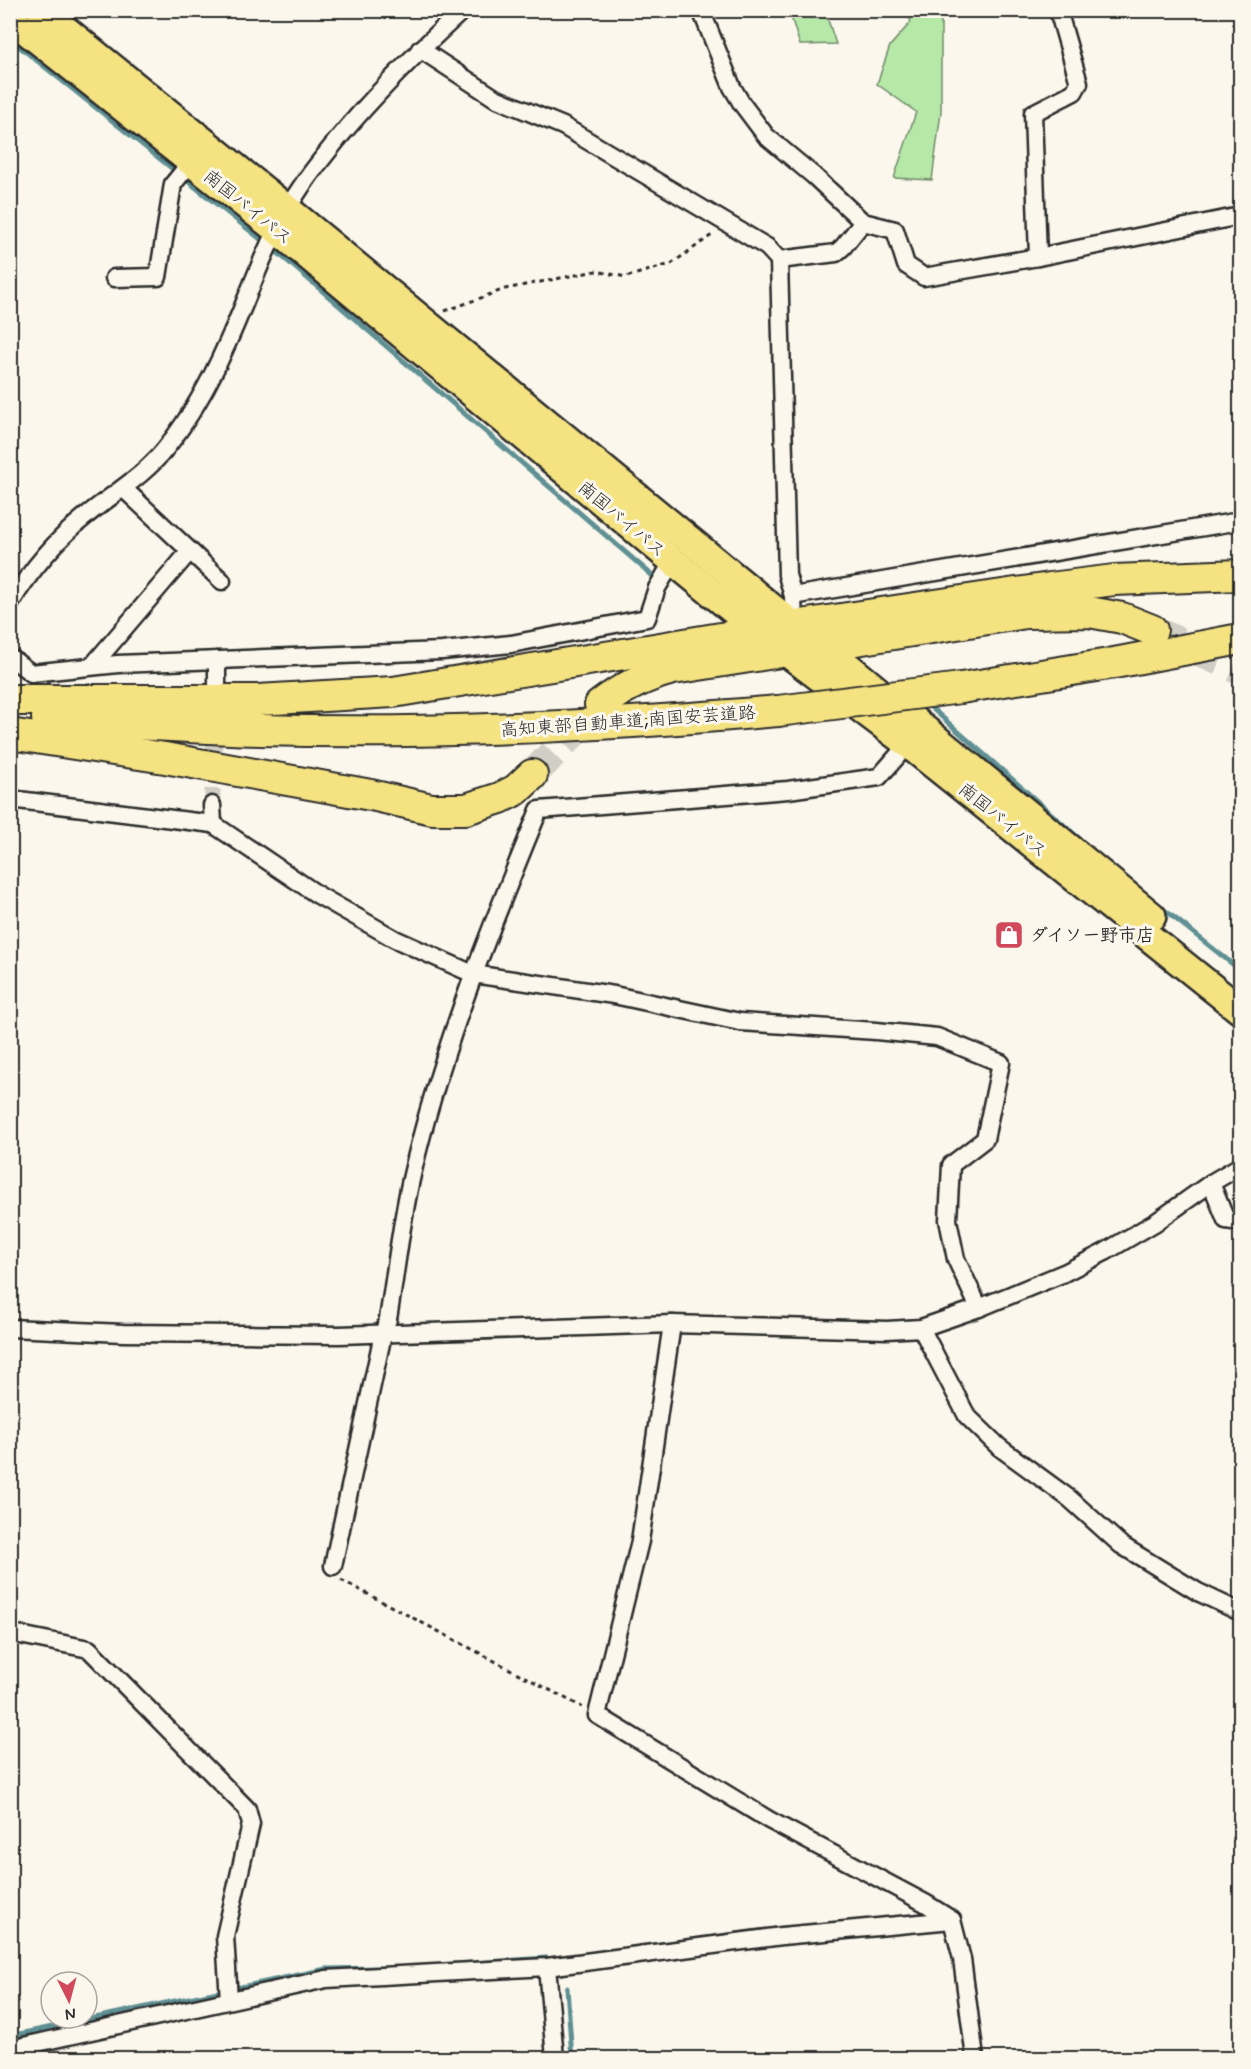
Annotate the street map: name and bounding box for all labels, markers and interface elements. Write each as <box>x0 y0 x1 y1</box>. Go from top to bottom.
street label: 南国バイパス <box>198 165 297 251</box>
street label: 南国バイパス <box>572 476 670 564</box>
street label: 高知東部自動車道;南国安芸道路 <box>499 701 757 743</box>
street label: 南国バイパス <box>953 778 1052 864</box>
shop icon: ダイソー野市店 <box>993 919 1025 951</box>
place label: ダイソー野市店 <box>1030 924 1154 948</box>
north arrow <box>39 1970 99 2030</box>
text: N <box>64 2002 77 2024</box>

